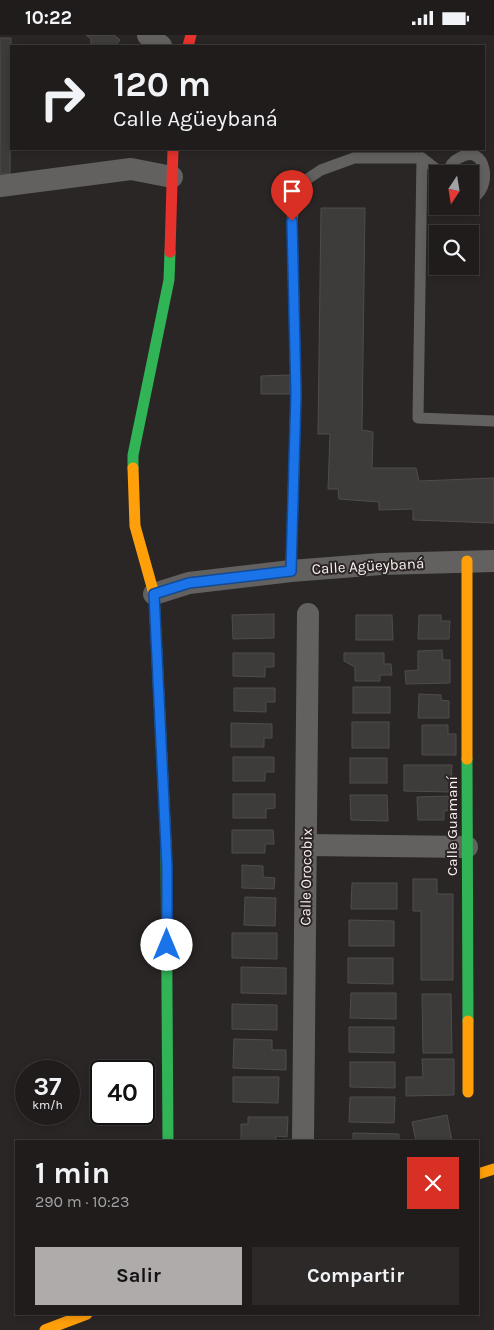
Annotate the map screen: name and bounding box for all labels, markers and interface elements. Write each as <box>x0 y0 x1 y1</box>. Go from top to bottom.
text: 10:22 <box>25 7 72 29</box>
text: 120 m <box>113 64 211 105</box>
icon: right <box>30 65 95 130</box>
text: Calle Agüeybaná <box>113 106 278 132</box>
north arrow <box>429 165 479 215</box>
map controls <box>429 165 479 275</box>
pin <box>271 170 313 221</box>
icon: arrive <box>278 177 306 205</box>
button: search <box>429 225 479 275</box>
street label: Calle Agüeybaná <box>311 554 425 578</box>
street label: Calle Guamaní <box>443 776 461 876</box>
street label: Calle Orocobix <box>296 828 316 926</box>
position arrow <box>140 918 192 970</box>
speed limit sign: 40 <box>90 1060 155 1125</box>
text: 37 <box>33 1072 61 1101</box>
text: km/h <box>32 1098 63 1112</box>
text: 1 min <box>35 1155 110 1191</box>
button: close <box>407 1157 459 1209</box>
text: 290 m · 10:23 <box>35 1192 129 1211</box>
button: Salir <box>35 1247 242 1305</box>
button: Compartir <box>252 1247 459 1305</box>

